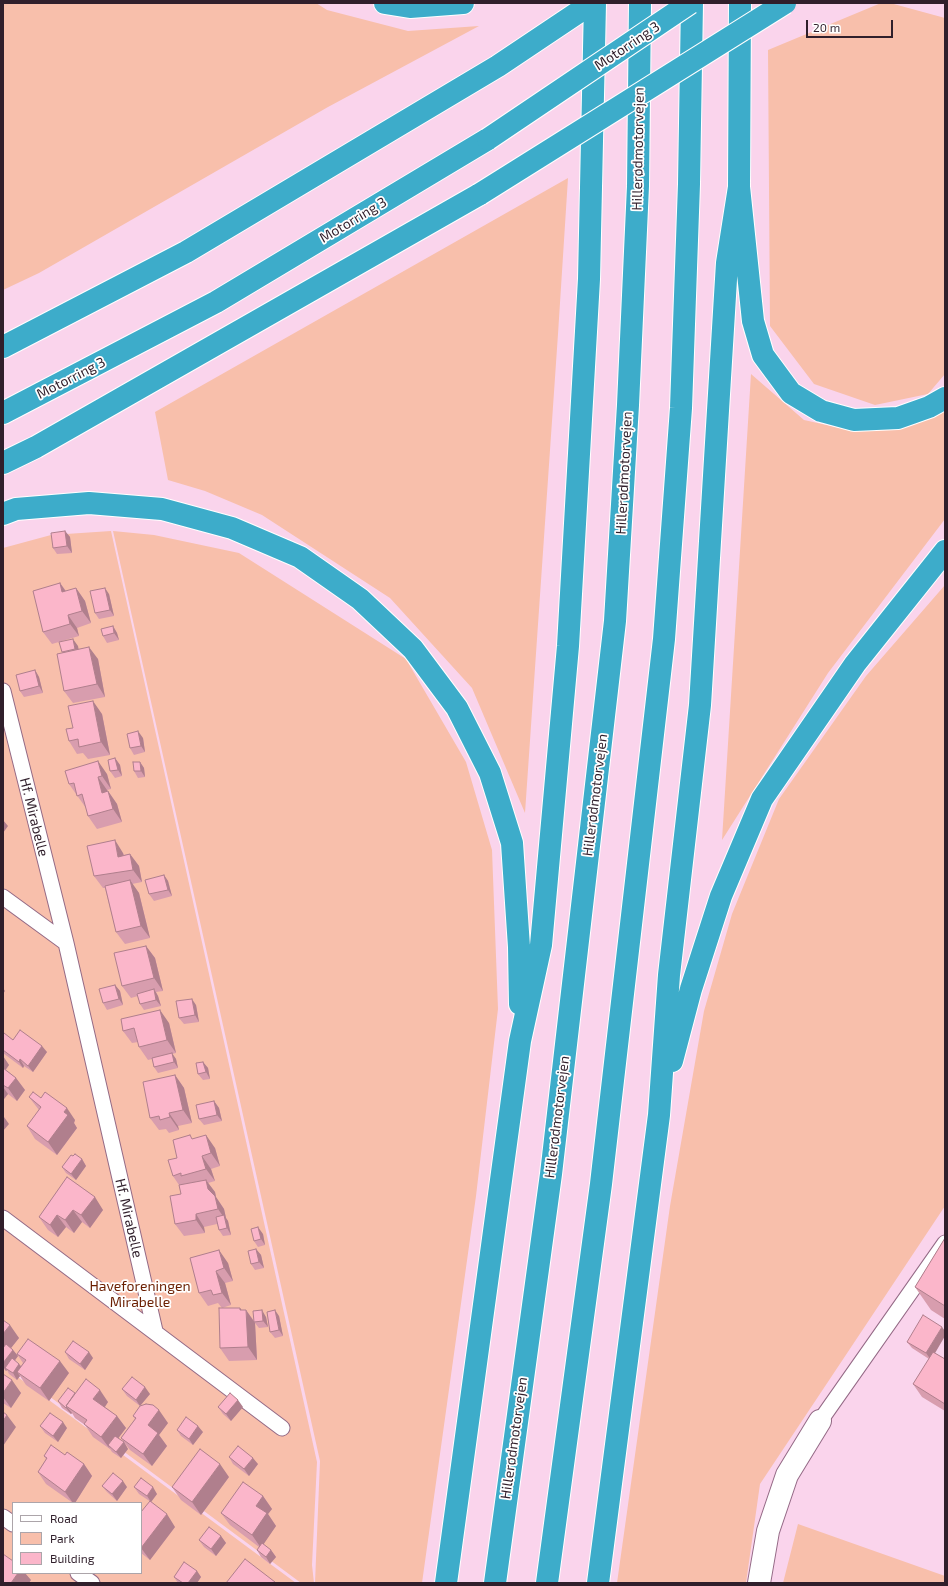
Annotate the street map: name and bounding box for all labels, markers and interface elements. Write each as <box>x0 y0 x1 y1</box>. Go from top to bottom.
scale bar <box>808 12 895 38</box>
street label: Motorring 3 <box>591 18 663 74</box>
text: 20 m <box>813 20 840 34</box>
street label: Hillerødmotorvejen <box>629 87 647 211</box>
street label: Motorring 3 <box>317 193 389 247</box>
street label: Motorring 3 <box>34 353 108 403</box>
street label: Hillerødmotorvejen <box>612 411 636 535</box>
street label: Hillerødmotorvejen <box>579 733 611 857</box>
street label: Hf. Mirabelle <box>16 776 52 858</box>
street label: Hillerødmotorvejen <box>541 1055 573 1179</box>
street label: Hf. Mirabelle <box>112 1177 146 1259</box>
park label: Haveforeningen Mirabelle <box>89 1278 191 1310</box>
street label: Hillerødmotorvejen <box>497 1376 531 1500</box>
legend <box>12 1502 142 1574</box>
text: Road <box>50 1511 78 1525</box>
text: Park <box>50 1531 75 1545</box>
text: Building <box>50 1551 94 1565</box>

